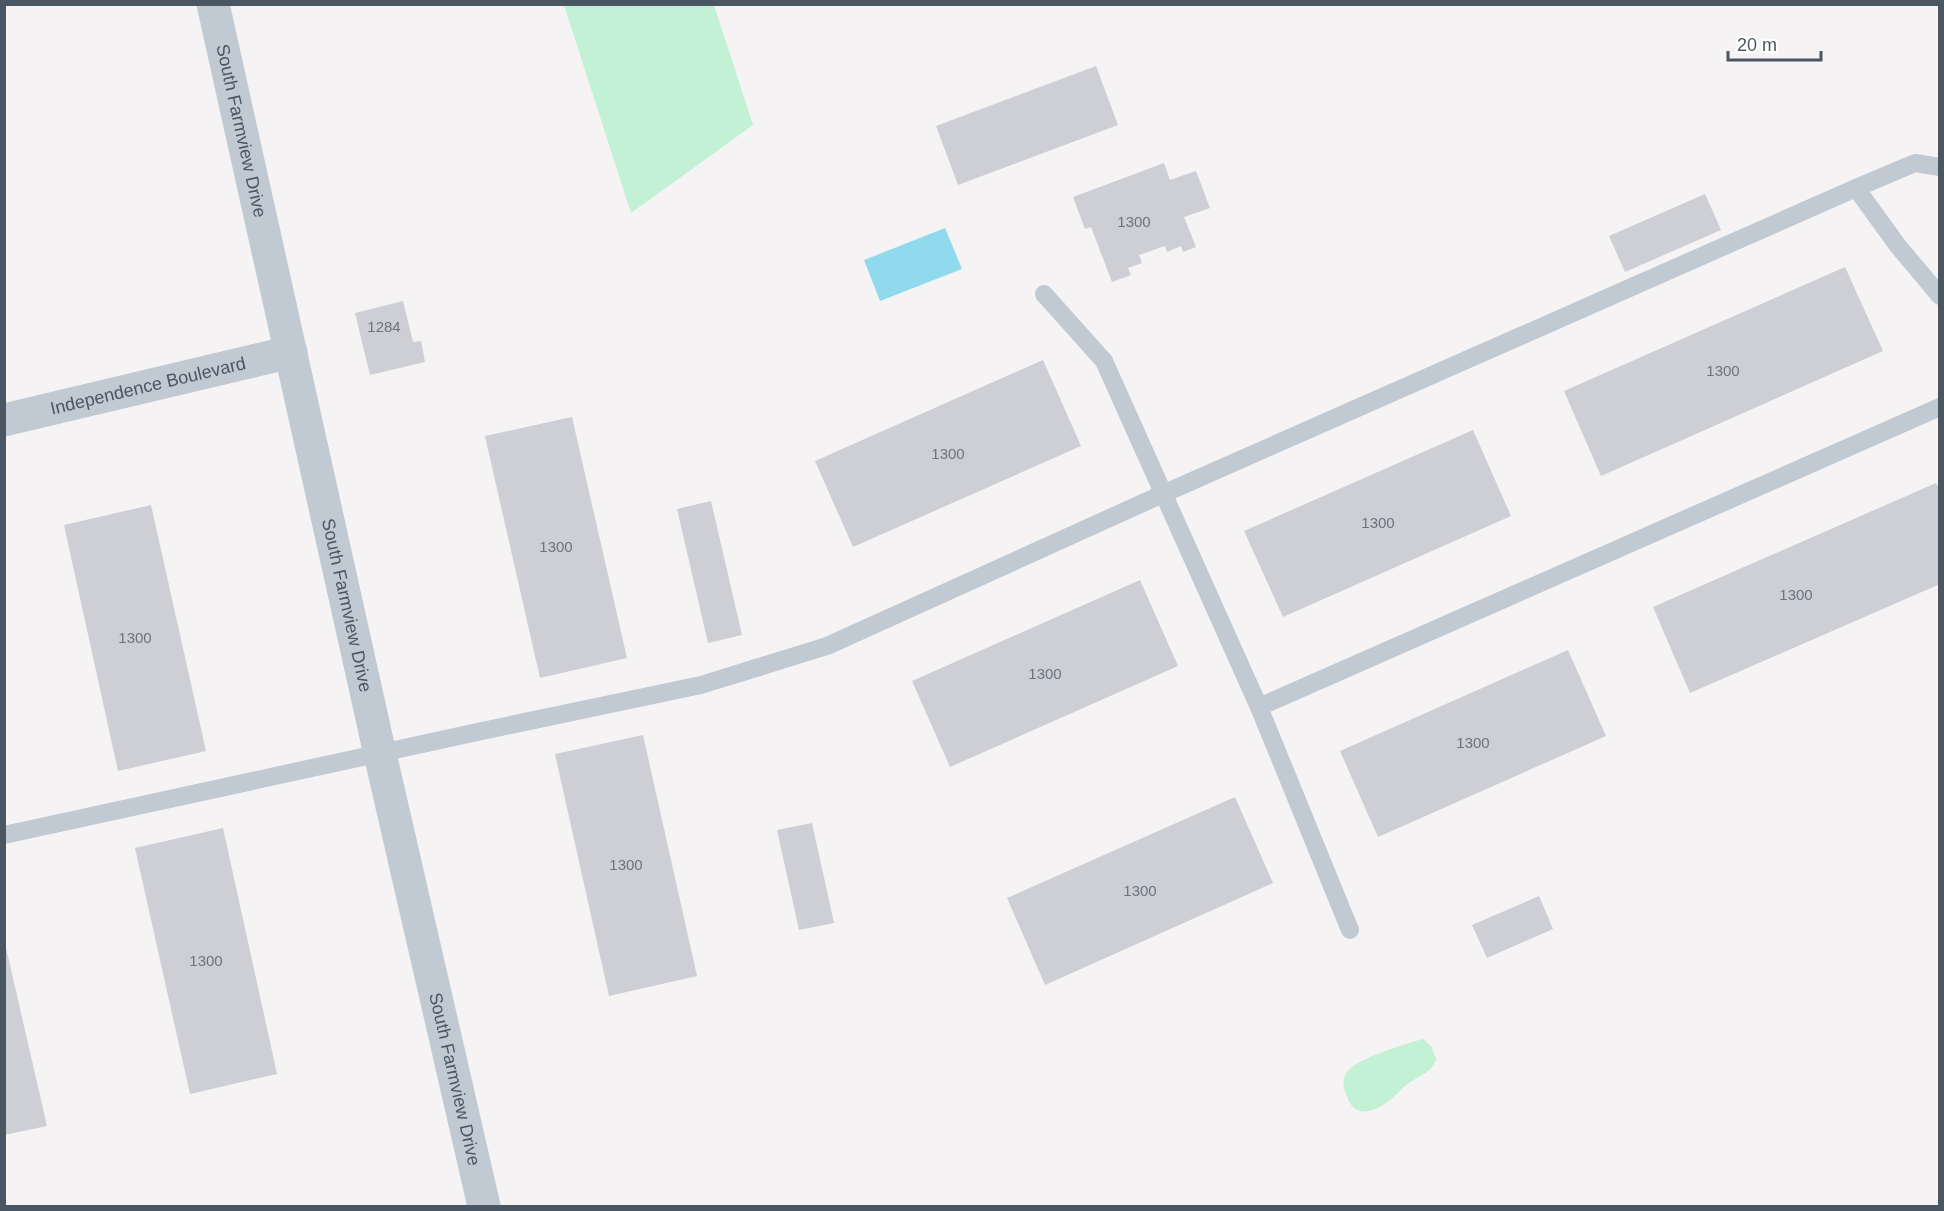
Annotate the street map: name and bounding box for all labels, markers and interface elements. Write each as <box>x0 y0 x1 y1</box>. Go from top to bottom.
scale bar <box>1728 24 1821 62</box>
text: 20 m <box>1737 35 1777 55</box>
street label: South Farmview Drive <box>212 42 270 220</box>
house number: 1300 <box>1117 213 1151 230</box>
house number: 1284 <box>367 318 401 335</box>
street label: Independence Boulevard <box>48 353 248 419</box>
house number: 1300 <box>1706 362 1740 379</box>
house number: 1300 <box>931 445 965 462</box>
house number: 1300 <box>1361 514 1395 531</box>
street label: South Farmview Drive <box>318 517 376 694</box>
house number: 1300 <box>539 538 573 555</box>
house number: 1300 <box>1779 586 1813 603</box>
house number: 1300 <box>118 629 152 646</box>
house number: 1300 <box>1028 665 1062 682</box>
house number: 1300 <box>1456 734 1490 751</box>
house number: 1300 <box>609 856 643 873</box>
house number: 1300 <box>1123 882 1157 899</box>
house number: 1300 <box>189 952 223 969</box>
street label: South Farmview Drive <box>425 991 484 1168</box>

